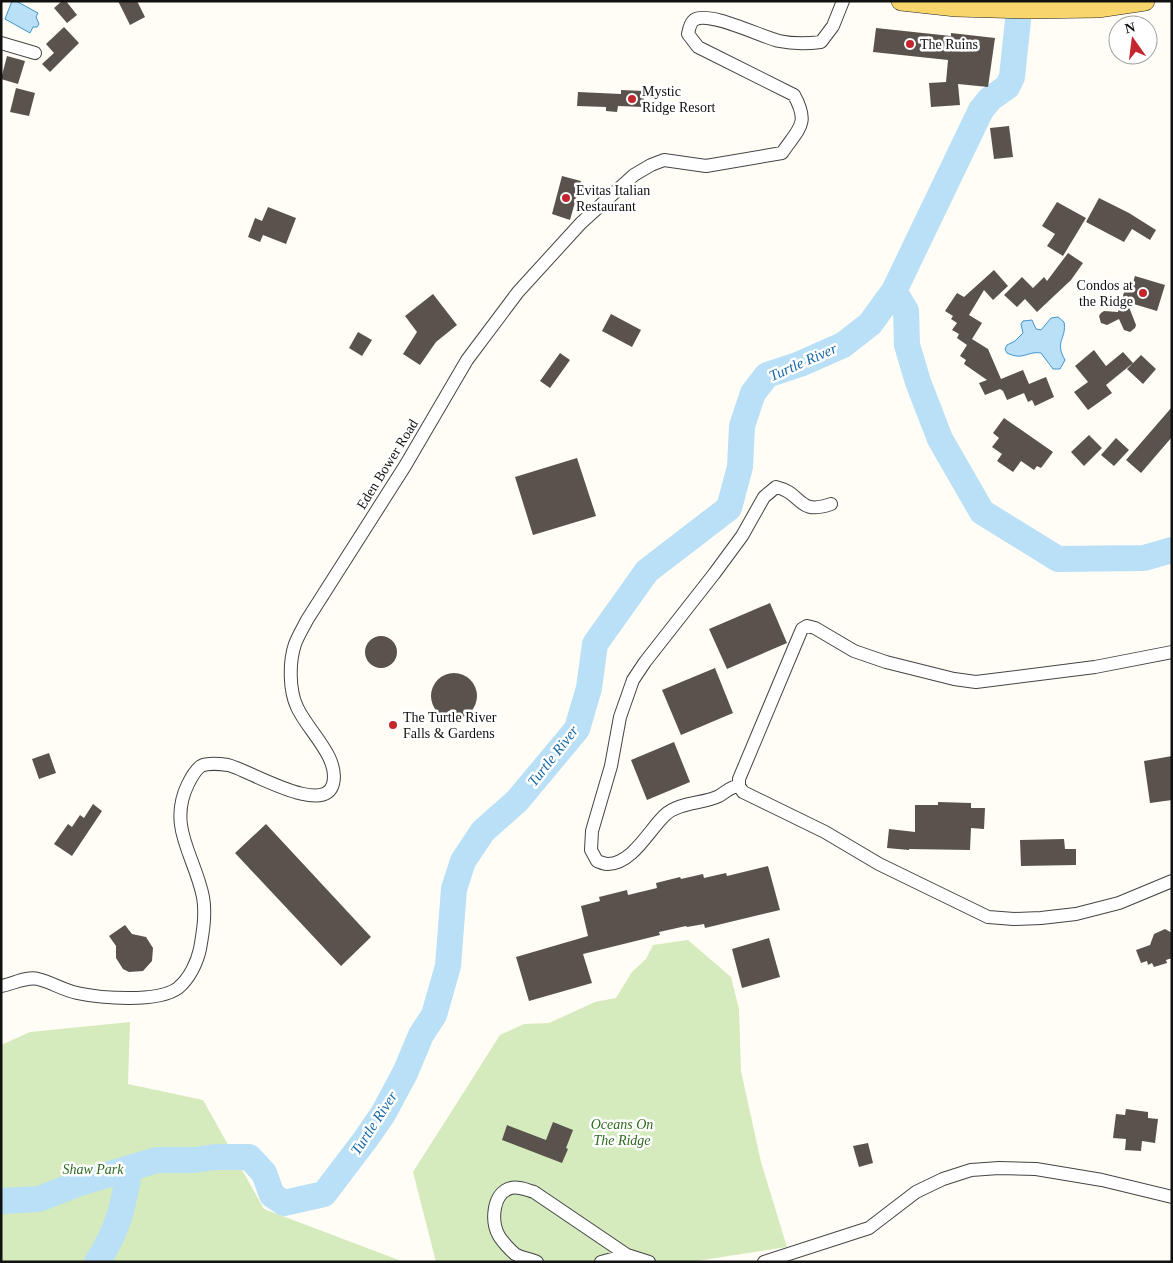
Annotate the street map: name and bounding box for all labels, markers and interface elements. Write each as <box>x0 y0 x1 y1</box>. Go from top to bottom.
north arrow <box>1108 15 1158 65</box>
text: N <box>1123 19 1137 36</box>
place label: The Ruins <box>920 37 978 52</box>
marker: The Ruins <box>904 38 916 50</box>
place label: Mystic Ridge Resort <box>642 84 716 115</box>
marker: Mystic Ridge Resort <box>626 93 638 105</box>
place label: Evitas Italian Restaurant <box>576 183 650 214</box>
marker: Evitas Italian Restaurant <box>560 192 572 204</box>
place label: Condos at the Ridge <box>1077 278 1133 309</box>
marker: Condos at the Ridge <box>1137 287 1149 299</box>
water label: Turtle River <box>767 340 839 384</box>
street label: Eden Bower Road <box>354 417 421 512</box>
place label: The Turtle River Falls & Gardens <box>403 710 497 741</box>
marker: The Turtle River Falls & Gardens <box>387 719 399 731</box>
water label: Turtle River <box>525 723 582 789</box>
water label: Turtle River <box>348 1088 400 1158</box>
park label: Oceans On The Ridge <box>591 1117 653 1148</box>
park label: Shaw Park <box>62 1162 124 1177</box>

